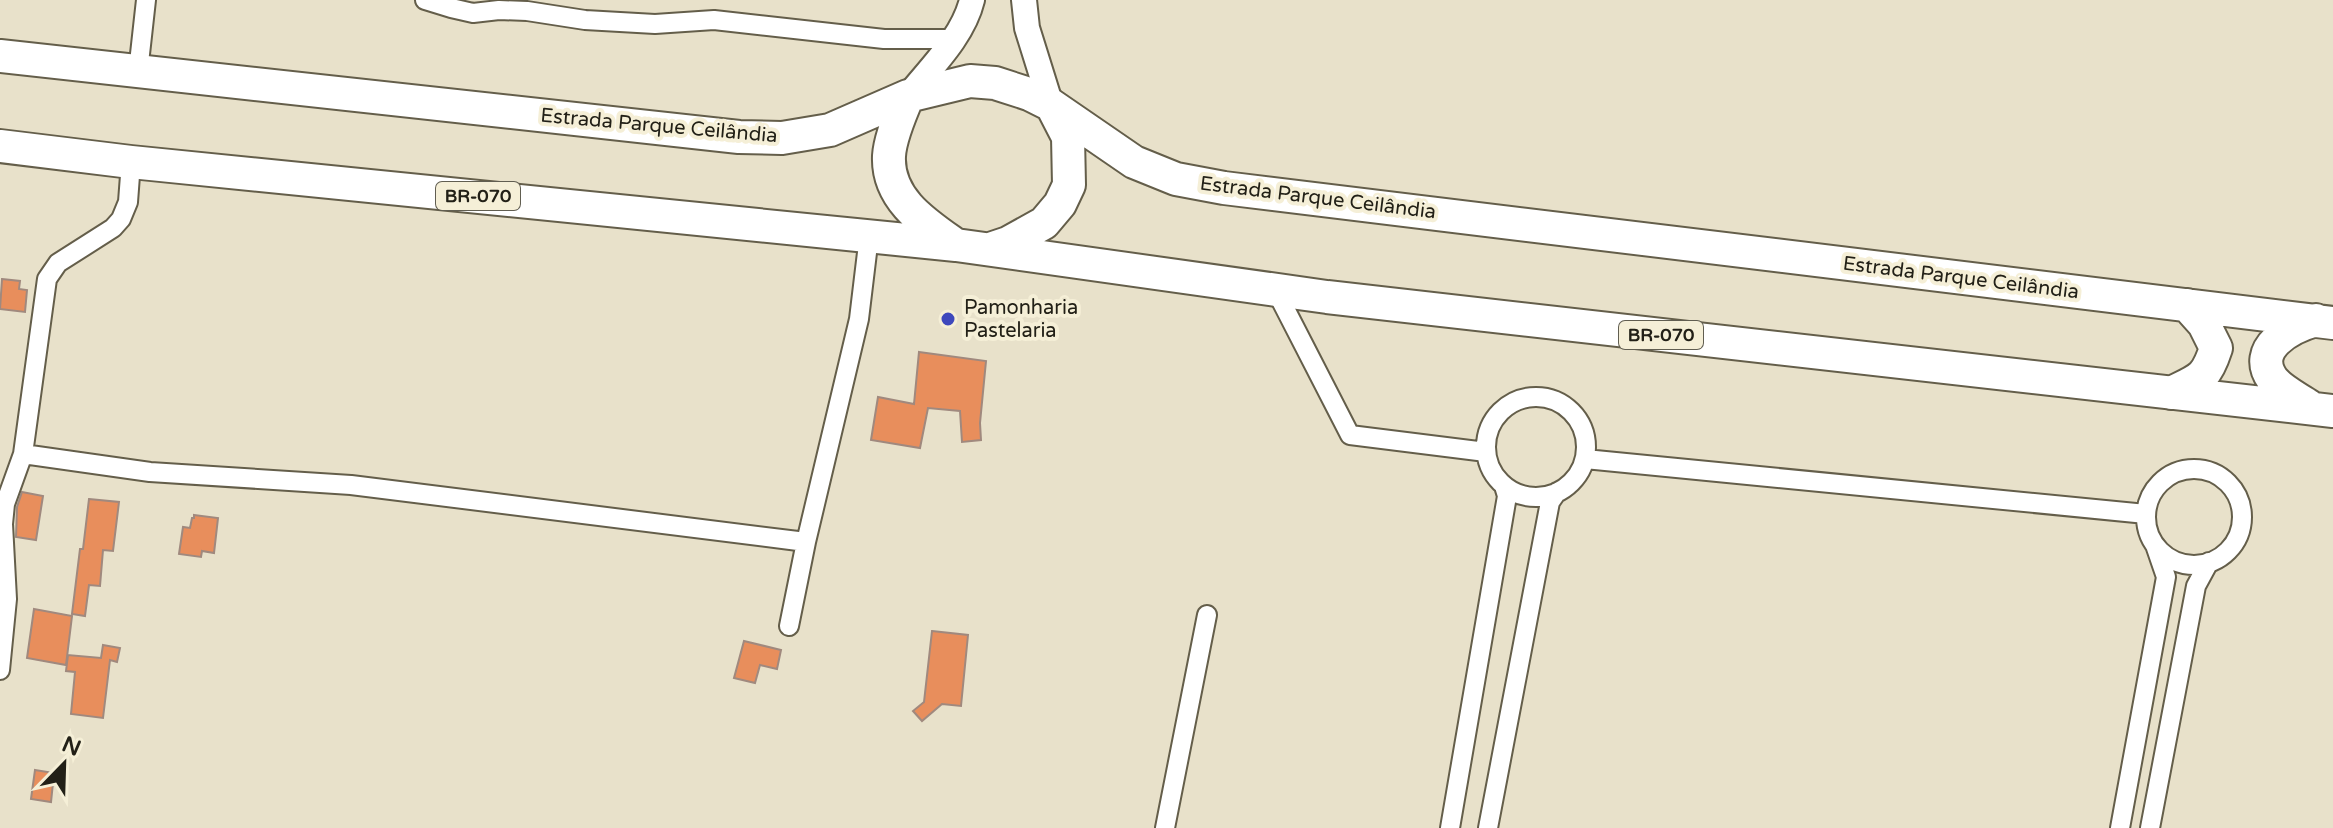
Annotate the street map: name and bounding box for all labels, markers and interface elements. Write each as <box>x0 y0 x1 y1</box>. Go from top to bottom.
street label: Estrada Parque Ceilândia <box>540 104 778 148</box>
street label: Estrada Parque Ceilândia <box>1199 172 1437 224</box>
road number: BR-070 <box>436 182 520 210</box>
street label: Estrada Parque Ceilândia <box>1842 252 2080 304</box>
place label: Pamonharia Pastelaria <box>964 296 1078 343</box>
marker: Pamonharia Pastelaria <box>939 310 957 328</box>
road number: BR-070 <box>1619 321 1703 349</box>
north arrow <box>24 724 104 804</box>
text: N <box>58 731 85 762</box>

